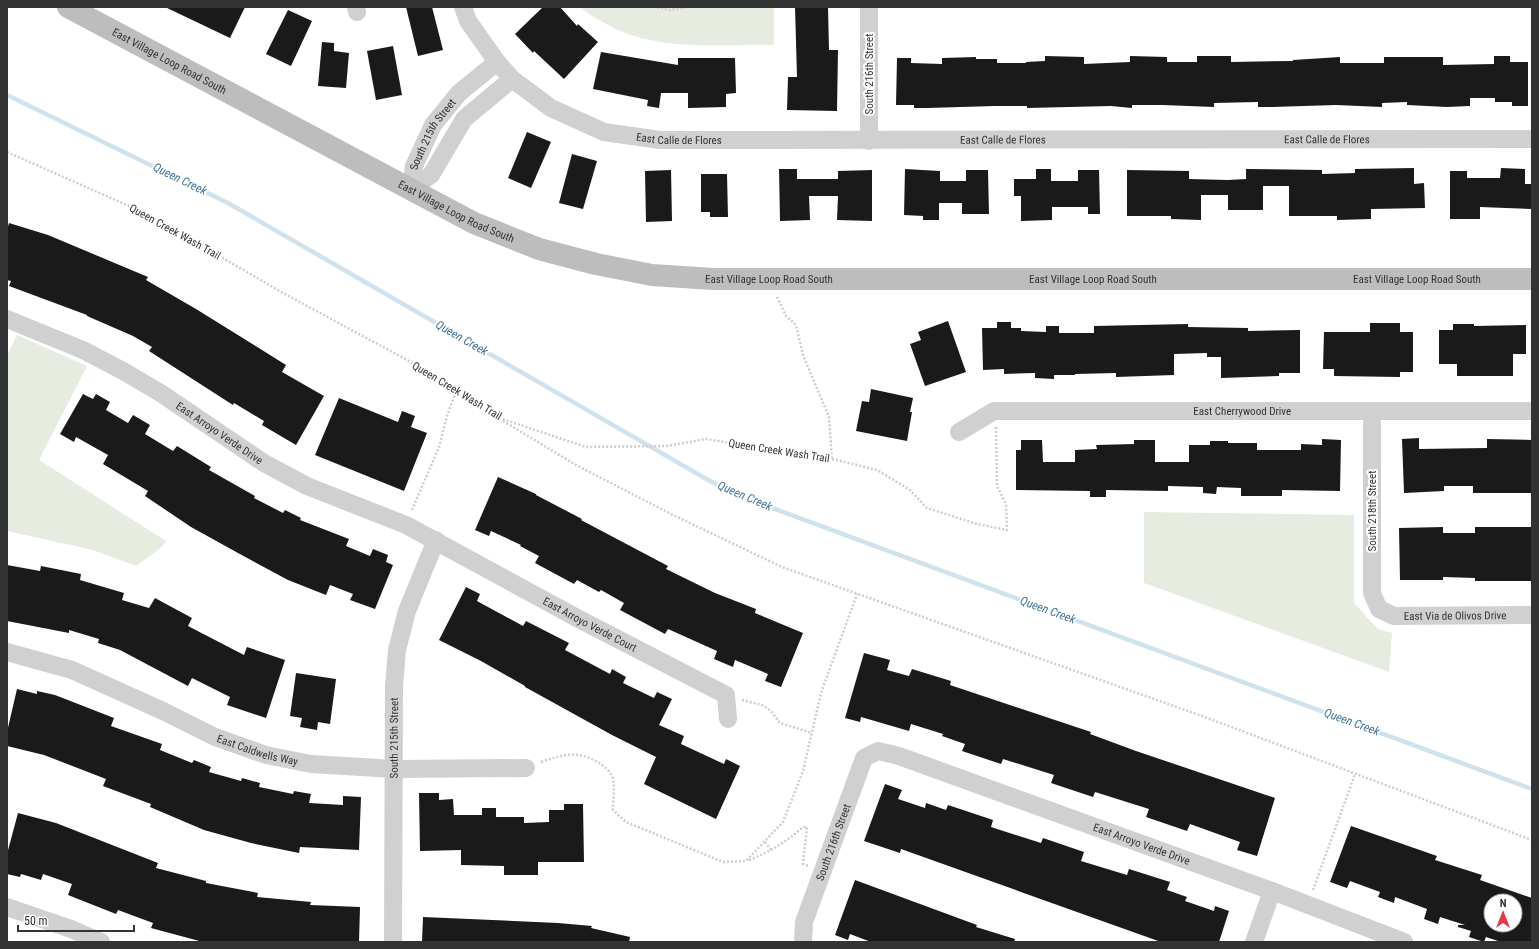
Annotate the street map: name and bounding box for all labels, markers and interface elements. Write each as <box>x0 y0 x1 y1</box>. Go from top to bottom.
street label: East Village Loop Road South <box>110 25 229 97</box>
street label: South 216th Street <box>863 34 876 114</box>
street label: South 215th Street <box>407 96 458 170</box>
street label: East Calle de Flores <box>635 130 722 147</box>
street label: East Calle de Flores <box>960 133 1046 146</box>
street label: East Calle de Flores <box>1284 133 1370 146</box>
water label: Queen Creek <box>151 160 210 198</box>
street label: East Village Loop Road South <box>396 177 516 245</box>
street label: Queen Creek Wash Trail <box>127 202 223 262</box>
street label: East Village Loop Road South <box>705 272 833 286</box>
street label: East Village Loop Road South <box>1029 273 1157 286</box>
street label: East Village Loop Road South <box>1353 273 1481 286</box>
water label: Queen Creek <box>433 317 491 359</box>
street label: Queen Creek Wash Trail <box>410 359 504 423</box>
street label: East Arroyo Verde Drive <box>174 399 265 467</box>
street label: East Cherrywood Drive <box>1193 405 1291 418</box>
street label: Queen Creek Wash Trail <box>727 437 831 465</box>
street label: South 218th Street <box>1366 471 1379 551</box>
water label: Queen Creek <box>716 478 775 514</box>
water label: Queen Creek <box>1018 593 1078 627</box>
street label: East Arroyo Verde Court <box>541 594 639 654</box>
street label: East Via de Olivos Drive <box>1404 609 1506 622</box>
street label: South 215th Street <box>387 698 400 778</box>
water label: Queen Creek <box>1322 705 1382 739</box>
street label: East Caldwells Way <box>215 732 300 768</box>
street label: South 216th Street <box>813 802 853 882</box>
street label: East Arroyo Verde Drive <box>1092 820 1192 867</box>
north arrow <box>1483 893 1523 933</box>
text: N <box>1500 897 1507 910</box>
scale bar <box>18 907 134 933</box>
text: 50 m <box>24 914 48 928</box>

